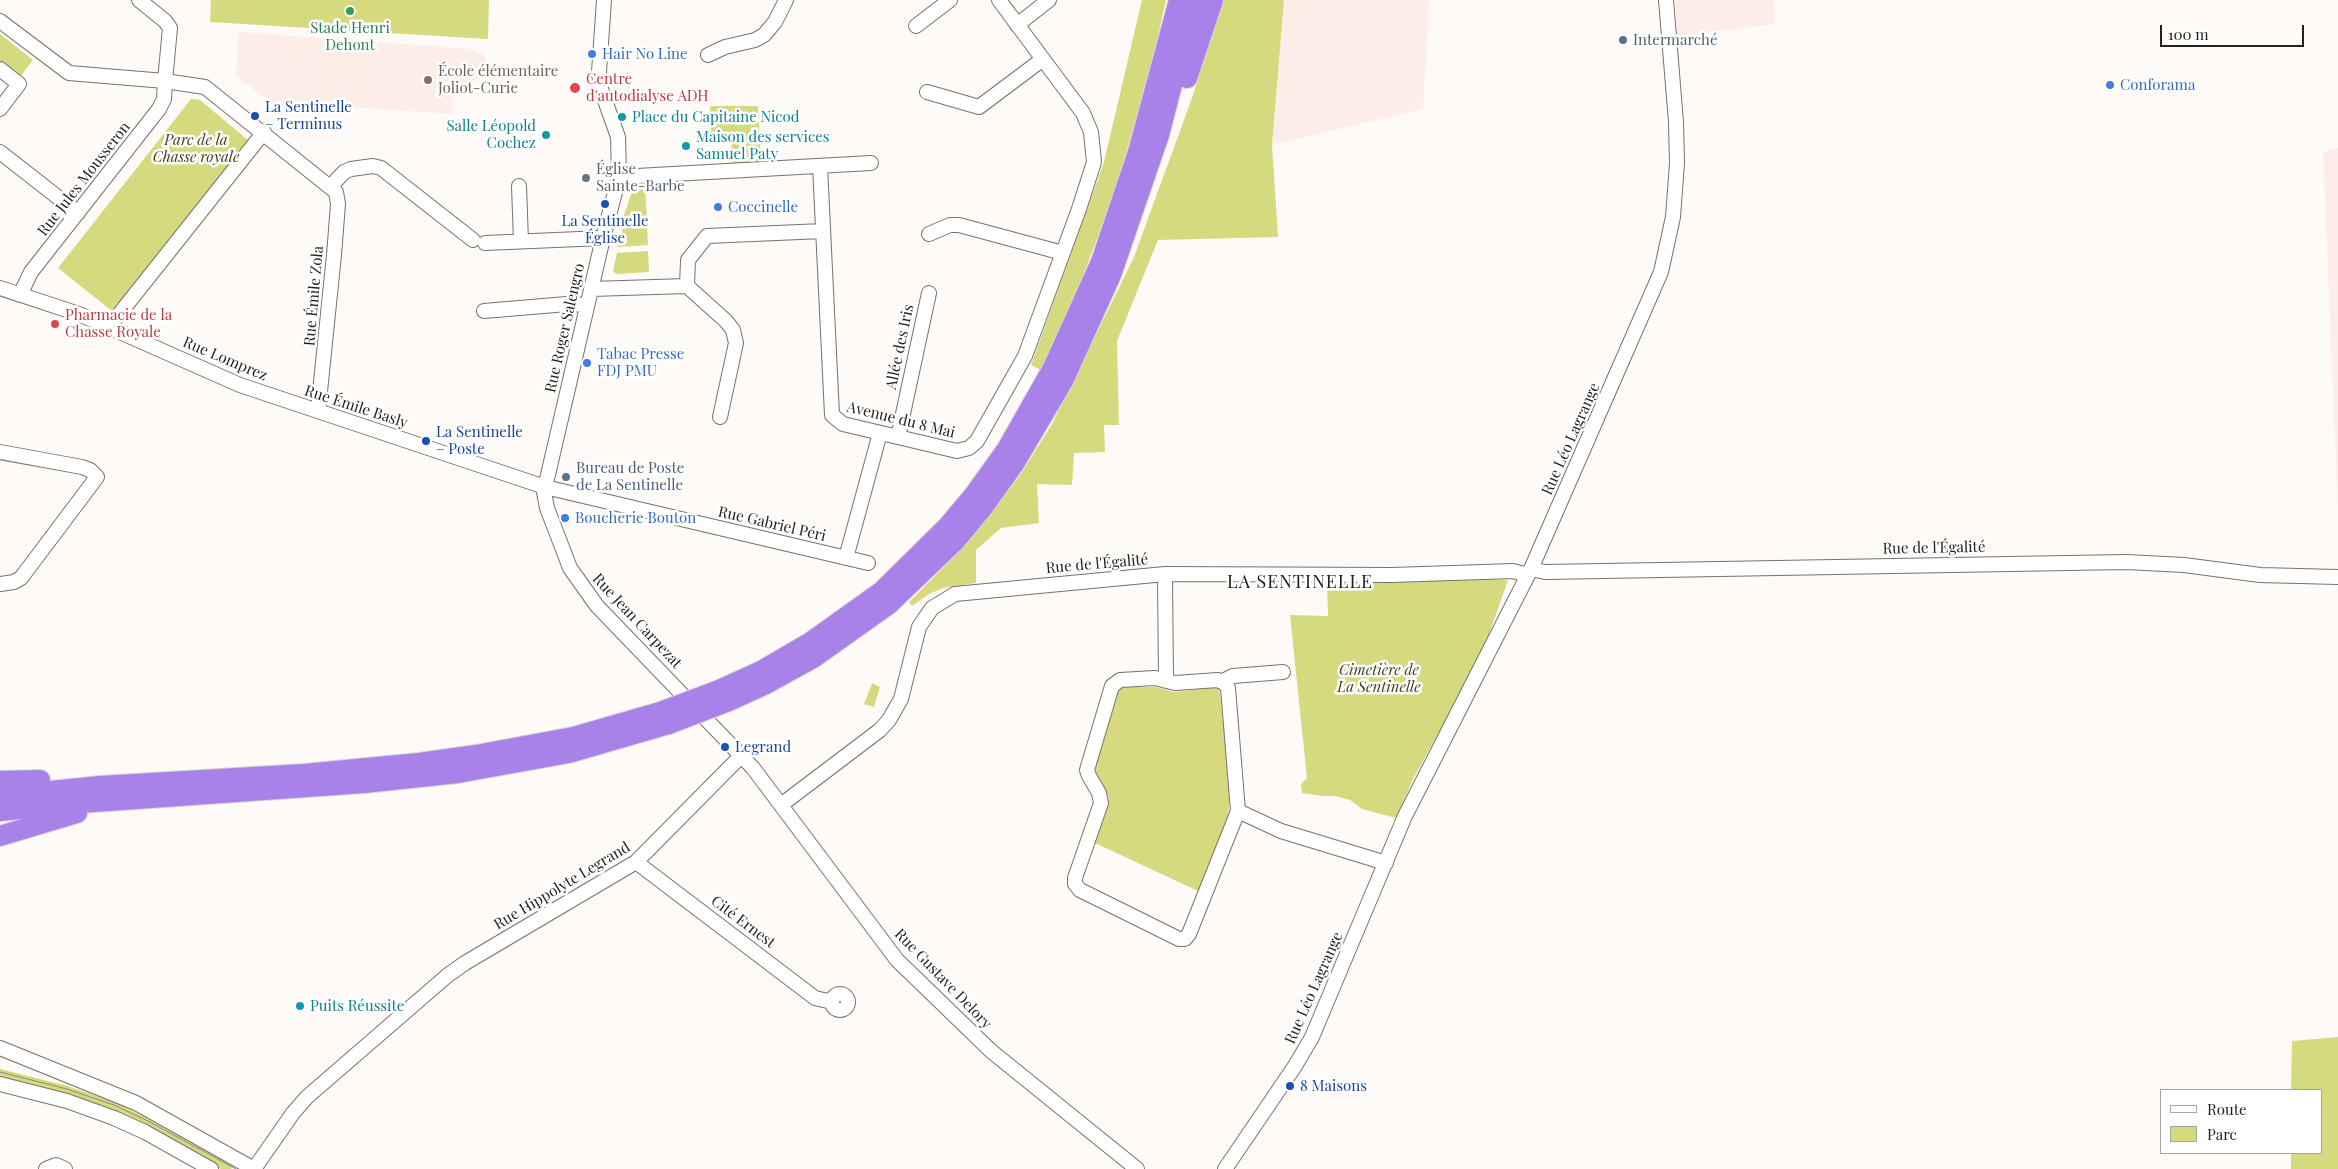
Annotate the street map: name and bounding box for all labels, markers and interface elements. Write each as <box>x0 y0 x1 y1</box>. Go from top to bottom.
marker: Stade Henri Dehont <box>344 5 356 17</box>
scale bar <box>2163 15 2307 47</box>
place label: Stade Henri Dehont <box>310 19 390 54</box>
text: 100 m <box>2168 24 2209 44</box>
place label: Intermarché <box>1633 31 1717 49</box>
marker: Intermarché <box>1617 34 1629 46</box>
place label: Hair No Line <box>602 45 688 63</box>
marker: Hair No Line <box>586 48 598 60</box>
place label: École élémentaire Joliot-Curie <box>438 62 558 97</box>
place label: Centre d'autodialyse ADH <box>586 70 709 105</box>
marker: École élémentaire Joliot-Curie <box>422 74 434 86</box>
place label: Conforama <box>2120 76 2195 94</box>
marker: Conforama <box>2104 79 2116 91</box>
marker: Centre d'autodialyse ADH <box>568 81 582 95</box>
place label: La Sentinelle – Terminus <box>265 98 352 133</box>
place label: Place du Capitaine Nicod <box>632 108 800 126</box>
marker: La Sentinelle – Terminus <box>249 110 261 122</box>
marker: Place du Capitaine Nicod <box>616 111 628 123</box>
place label: Salle Léopold Cochez <box>446 117 536 152</box>
street label: Rue Jules Mousseron <box>34 118 134 240</box>
place label: Maison des services Samuel Paty <box>696 128 829 163</box>
marker: Salle Léopold Cochez <box>540 129 552 141</box>
park label: Parc de la Chasse royale <box>153 131 239 166</box>
marker: Maison des services Samuel Paty <box>680 140 692 152</box>
place label: Église Sainte-Barbe <box>596 160 685 195</box>
marker: Église Sainte-Barbe <box>580 172 592 184</box>
marker: La Sentinelle Église <box>599 198 611 210</box>
place label: Coccinelle <box>728 198 798 216</box>
marker: Coccinelle <box>712 201 724 213</box>
place label: La Sentinelle Église <box>562 212 648 247</box>
street label: Rue Émile Zola <box>301 245 327 347</box>
street label: Rue Roger Salengro <box>541 262 589 394</box>
street label: Allée des Iris <box>882 303 918 391</box>
place label: Pharmacie de la Chasse Royale <box>65 306 172 341</box>
marker: Pharmacie de la Chasse Royale <box>49 318 61 330</box>
street label: Rue Lomprez <box>180 333 270 385</box>
place label: Tabac Presse FDJ PMU <box>597 345 684 380</box>
marker: Tabac Presse FDJ PMU <box>581 357 593 369</box>
street label: Rue Léo Lagrange <box>1538 380 1604 498</box>
street label: Rue Émile Basly <box>302 382 410 432</box>
street label: Avenue du 8 Mai <box>845 398 957 442</box>
place label: La Sentinelle – Poste <box>436 423 523 458</box>
marker: La Sentinelle – Poste <box>420 435 432 447</box>
place label: Bureau de Poste de La Sentinelle <box>576 459 684 494</box>
marker: Bureau de Poste de La Sentinelle <box>560 471 572 483</box>
street label: Rue Gabriel Péri <box>716 503 828 545</box>
place label: Boucherie Bouton <box>575 509 696 527</box>
marker: Boucherie Bouton <box>559 512 571 524</box>
street label: Rue de l'Égalité <box>1882 538 1986 558</box>
street label: Rue de l'Égalité <box>1045 551 1149 577</box>
street label: Rue Jean Carpezat <box>589 570 685 672</box>
district label: LA SENTINELLE <box>1225 571 1375 593</box>
park label: Cimetière de La Sentinelle <box>1337 661 1421 696</box>
place label: Legrand <box>735 738 791 756</box>
marker: Legrand <box>719 741 731 753</box>
street label: Rue Hippolyte Legrand <box>491 838 633 934</box>
street label: Cité Ernest <box>707 892 779 952</box>
street label: Rue Gustave Delory <box>891 925 995 1033</box>
street label: Rue Léo Lagrange <box>1281 929 1347 1047</box>
place label: Puits Réussite <box>310 997 404 1015</box>
marker: Puits Réussite <box>294 1000 306 1012</box>
place label: 8 Maisons <box>1300 1077 1367 1095</box>
marker: 8 Maisons <box>1284 1080 1296 1092</box>
legend <box>2160 1089 2323 1154</box>
text: Route <box>2207 1099 2247 1119</box>
text: Parc <box>2207 1124 2237 1144</box>

